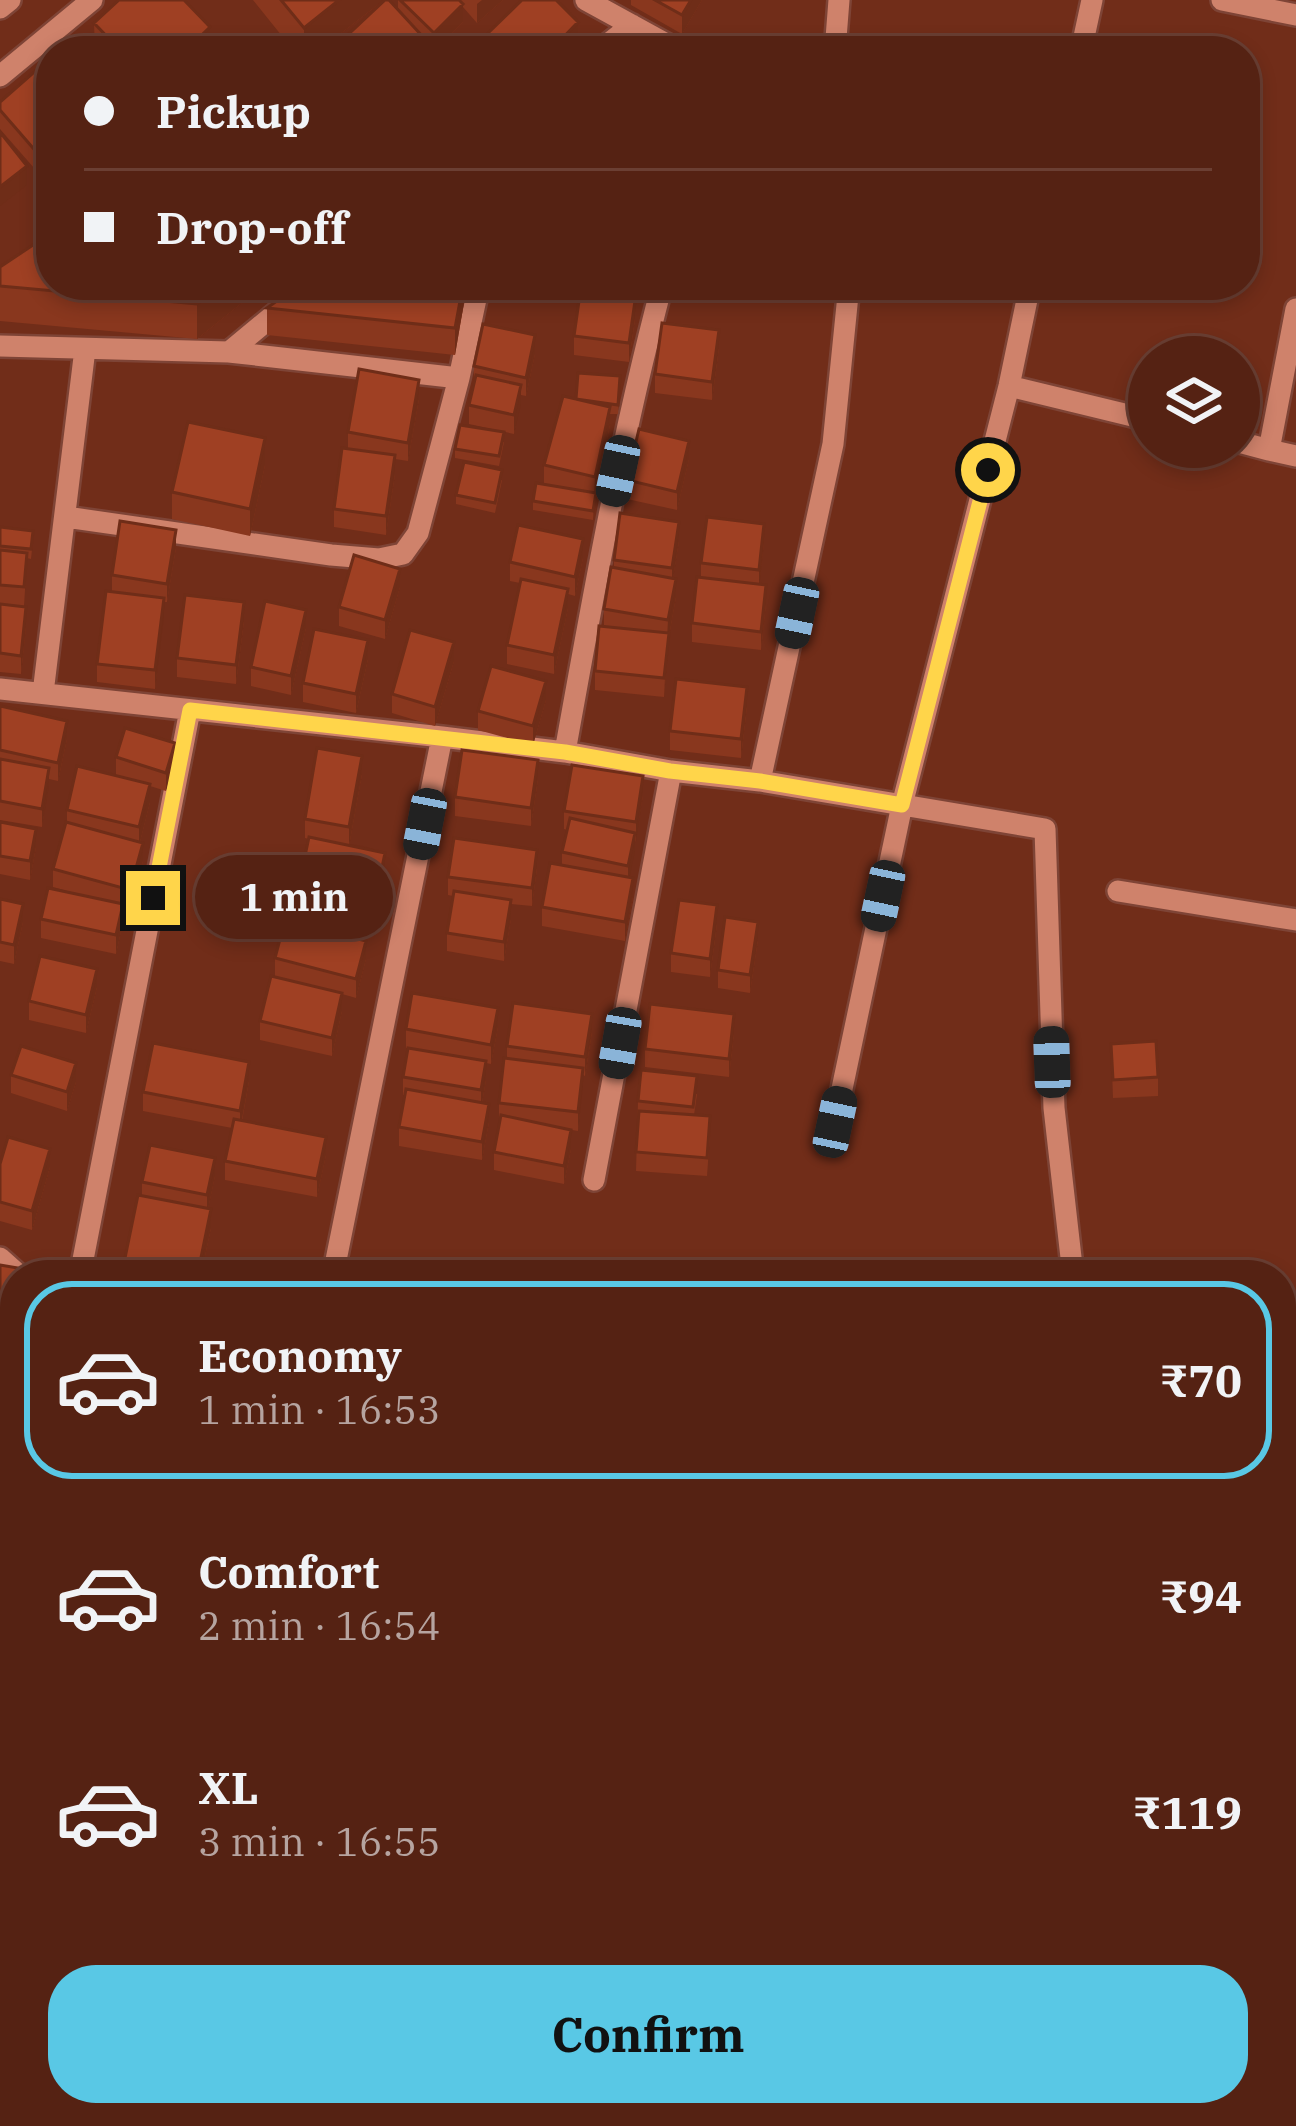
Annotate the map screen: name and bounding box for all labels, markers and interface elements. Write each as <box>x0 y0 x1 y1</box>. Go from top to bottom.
text: Pickup <box>156 82 311 140</box>
text: Drop-off <box>156 198 347 256</box>
map controls <box>1128 336 1260 468</box>
button: layers <box>1128 336 1260 468</box>
car <box>593 432 643 510</box>
route start <box>961 443 1015 497</box>
car <box>772 574 822 652</box>
car <box>400 785 450 863</box>
callout: 1 min <box>195 856 393 940</box>
car <box>858 857 908 935</box>
route end <box>126 871 180 925</box>
text: 1 min <box>239 871 349 922</box>
car <box>596 1004 644 1082</box>
car <box>1033 1025 1071 1099</box>
car <box>810 1083 860 1161</box>
icon: car <box>54 1326 162 1434</box>
text: Economy <box>198 1326 402 1384</box>
text: ₹70 <box>1159 1351 1242 1409</box>
text: 1 min · 16:53 <box>198 1384 440 1435</box>
icon: car <box>54 1542 162 1650</box>
text: Comfort <box>198 1542 379 1600</box>
text: ₹94 <box>1159 1567 1242 1625</box>
text: 2 min · 16:54 <box>198 1600 440 1651</box>
icon: car <box>54 1758 162 1866</box>
text: XL <box>198 1758 259 1816</box>
text: ₹119 <box>1132 1783 1242 1841</box>
text: 3 min · 16:55 <box>198 1816 440 1867</box>
button: Confirm <box>48 1965 1248 2103</box>

